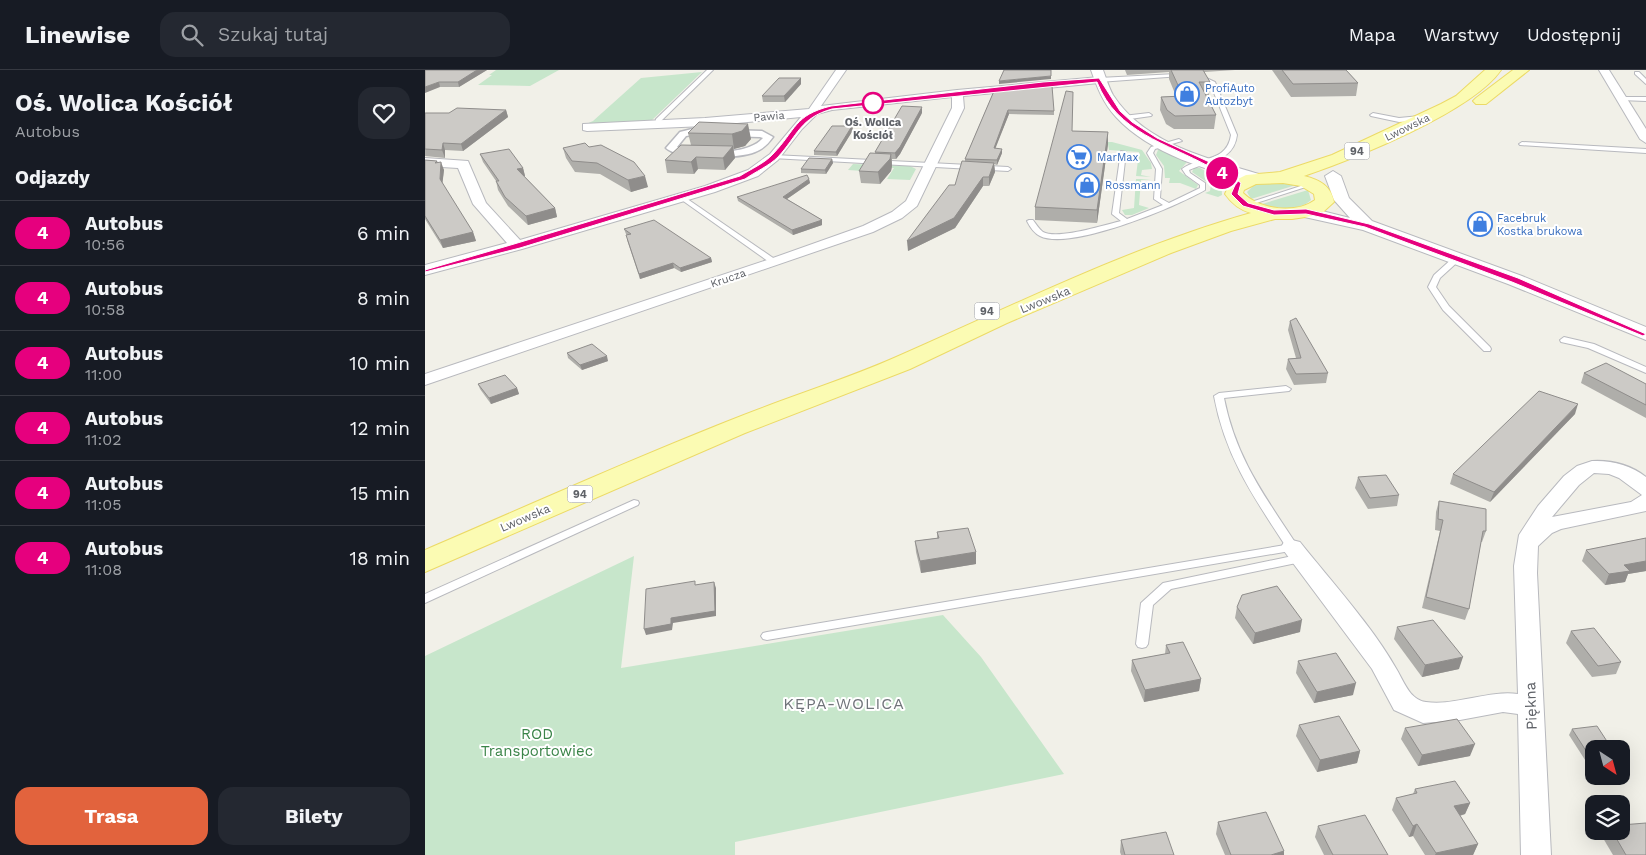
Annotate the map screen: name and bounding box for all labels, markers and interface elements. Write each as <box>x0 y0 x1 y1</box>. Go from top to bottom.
search box <box>160 12 510 57</box>
text: Linewise <box>25 21 130 49</box>
icon: search <box>178 21 206 49</box>
text: Szukaj tutaj <box>218 23 328 46</box>
text: Mapa <box>1349 24 1396 45</box>
text: Warstwy <box>1424 24 1499 45</box>
text: Udostępnij <box>1527 24 1621 45</box>
shop icon: ProfiAuto Autozbyt <box>1174 81 1200 107</box>
place label: ProfiAuto Autozbyt <box>1205 82 1255 108</box>
button: heart <box>358 87 410 139</box>
text: Oś. Wolica Kościół <box>15 89 232 117</box>
marker: Oś. Wolica Kościół <box>862 92 884 114</box>
street label: Pawia <box>753 109 785 124</box>
street label: Lwowska <box>1383 111 1432 144</box>
place label: Oś. Wolica Kościół <box>845 116 902 142</box>
text: Autobus <box>15 122 80 141</box>
road number: 94 <box>1345 142 1369 160</box>
supermarket icon: MarMax <box>1066 144 1092 170</box>
place label: MarMax <box>1097 151 1138 164</box>
line badge: 4 <box>1206 157 1238 189</box>
text: 4 <box>1216 162 1228 183</box>
text: Odjazdy <box>15 166 90 189</box>
shop icon: Rossmann <box>1074 172 1100 198</box>
place label: Rossmann <box>1105 179 1161 192</box>
shop icon: Facebruk Kostka brukowa <box>1467 211 1493 237</box>
text: Autobus <box>85 212 163 235</box>
place label: Facebruk Kostka brukowa <box>1497 212 1583 238</box>
text: 4 <box>37 222 48 243</box>
text: 6 min <box>357 222 410 245</box>
text: 10:56 <box>85 235 125 254</box>
street label: Krucza <box>709 266 748 291</box>
text: Autobus <box>85 277 163 300</box>
street label: Lwowska <box>1018 284 1072 316</box>
text: 4 <box>37 287 48 308</box>
text: 8 min <box>357 287 410 310</box>
text: 10:58 <box>85 300 125 319</box>
road number: 94 <box>975 302 999 320</box>
text: Autobus <box>85 342 163 365</box>
text: 4 <box>37 352 48 373</box>
text: 10 min <box>349 352 410 375</box>
text: 11:00 <box>85 365 122 384</box>
text: Autobus <box>85 407 163 430</box>
text: 4 <box>37 417 48 438</box>
text: 12 min <box>350 417 410 440</box>
text: 11:02 <box>85 430 122 449</box>
text: Autobus <box>85 472 163 495</box>
text: 4 <box>37 482 48 503</box>
text: 15 min <box>350 482 410 505</box>
road number: 94 <box>567 486 593 502</box>
text: 11:05 <box>85 495 121 514</box>
street label: Lwowska <box>498 501 552 535</box>
text: Autobus <box>85 537 163 560</box>
text: 4 <box>37 547 48 568</box>
text: 18 min <box>349 547 410 570</box>
text: 11:08 <box>85 560 122 579</box>
street label: Piękna <box>1521 681 1541 730</box>
district label: KĘPA-WOLICA <box>783 694 905 713</box>
park label: ROD Transportowiec <box>481 725 593 760</box>
north arrow <box>1585 740 1630 785</box>
map controls <box>1585 740 1630 840</box>
button: Trasa <box>15 787 208 845</box>
button: Bilety <box>218 787 410 845</box>
button: layers <box>1585 795 1630 840</box>

